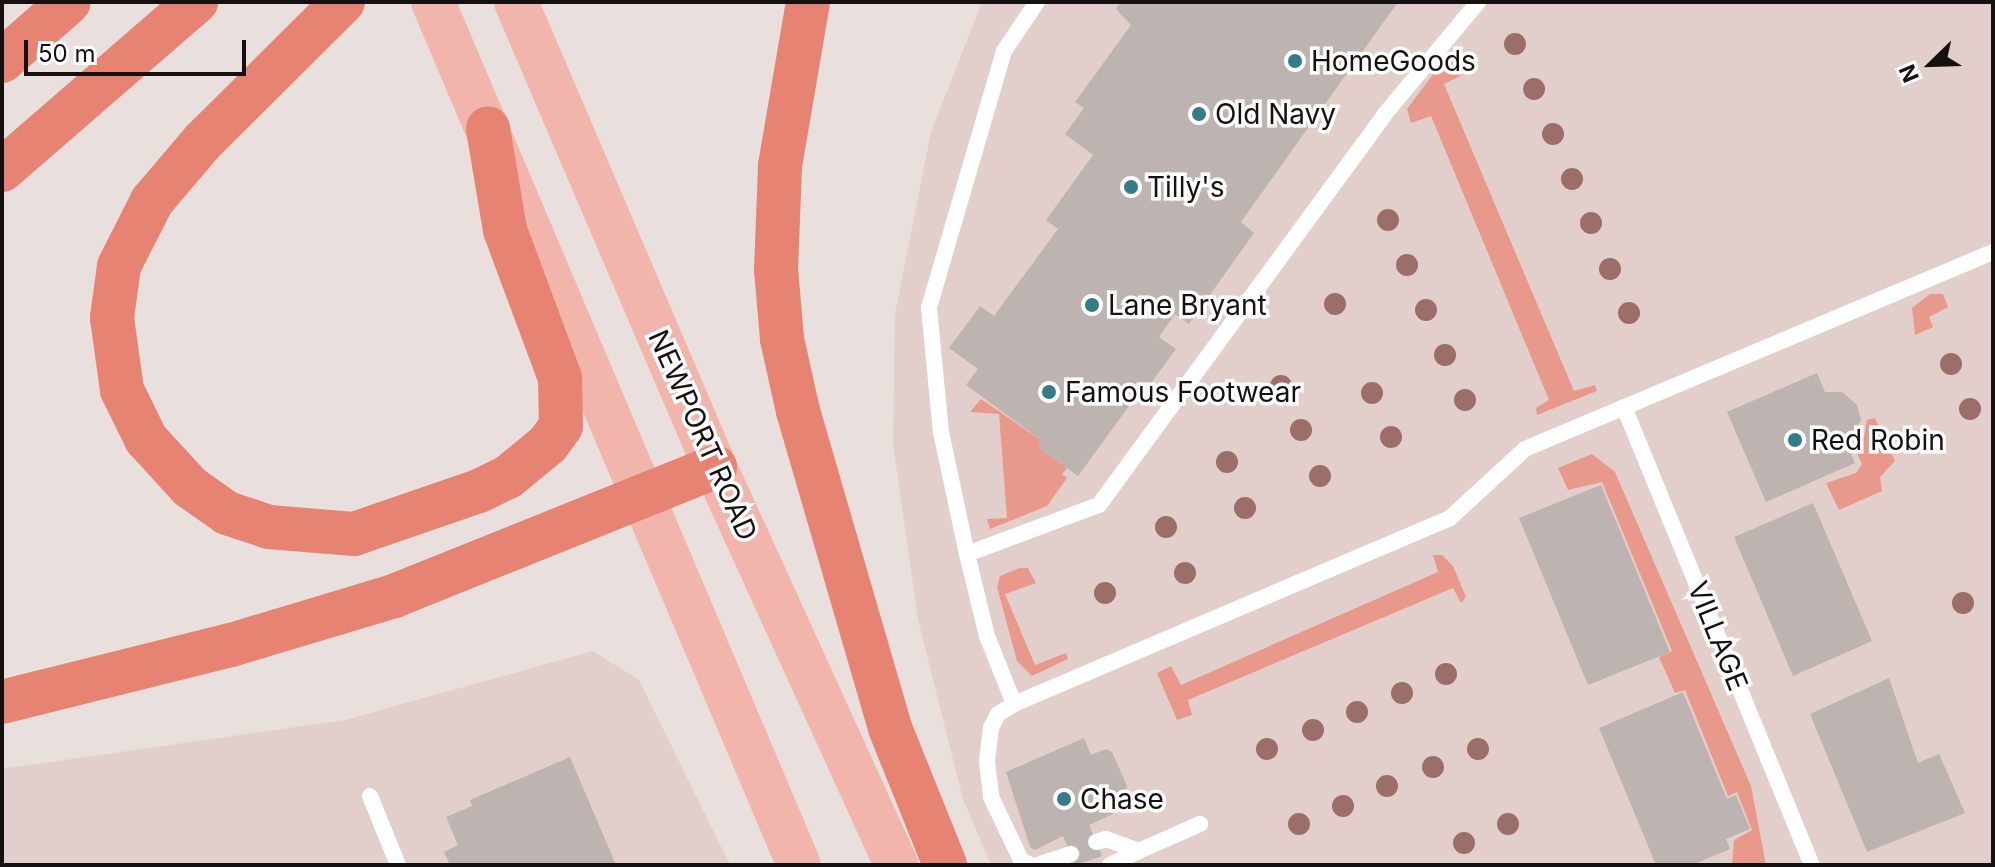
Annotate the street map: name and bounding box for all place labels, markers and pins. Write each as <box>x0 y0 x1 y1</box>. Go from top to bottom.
place label: HomeGoods <box>1311 44 1476 78</box>
marker: HomeGoods <box>1286 52 1304 70</box>
place label: Old Navy <box>1215 97 1336 131</box>
marker: Old Navy <box>1190 105 1208 123</box>
place label: Tilly's <box>1147 170 1224 204</box>
marker: Tilly's <box>1122 178 1140 196</box>
place label: Lane Bryant <box>1108 288 1267 322</box>
marker: Lane Bryant <box>1083 296 1101 314</box>
place label: Famous Footwear <box>1065 375 1301 409</box>
marker: Famous Footwear <box>1040 383 1058 401</box>
place label: Red Robin <box>1811 423 1945 457</box>
marker: Red Robin <box>1786 431 1804 449</box>
place label: Chase <box>1080 782 1164 816</box>
marker: Chase <box>1055 790 1073 808</box>

